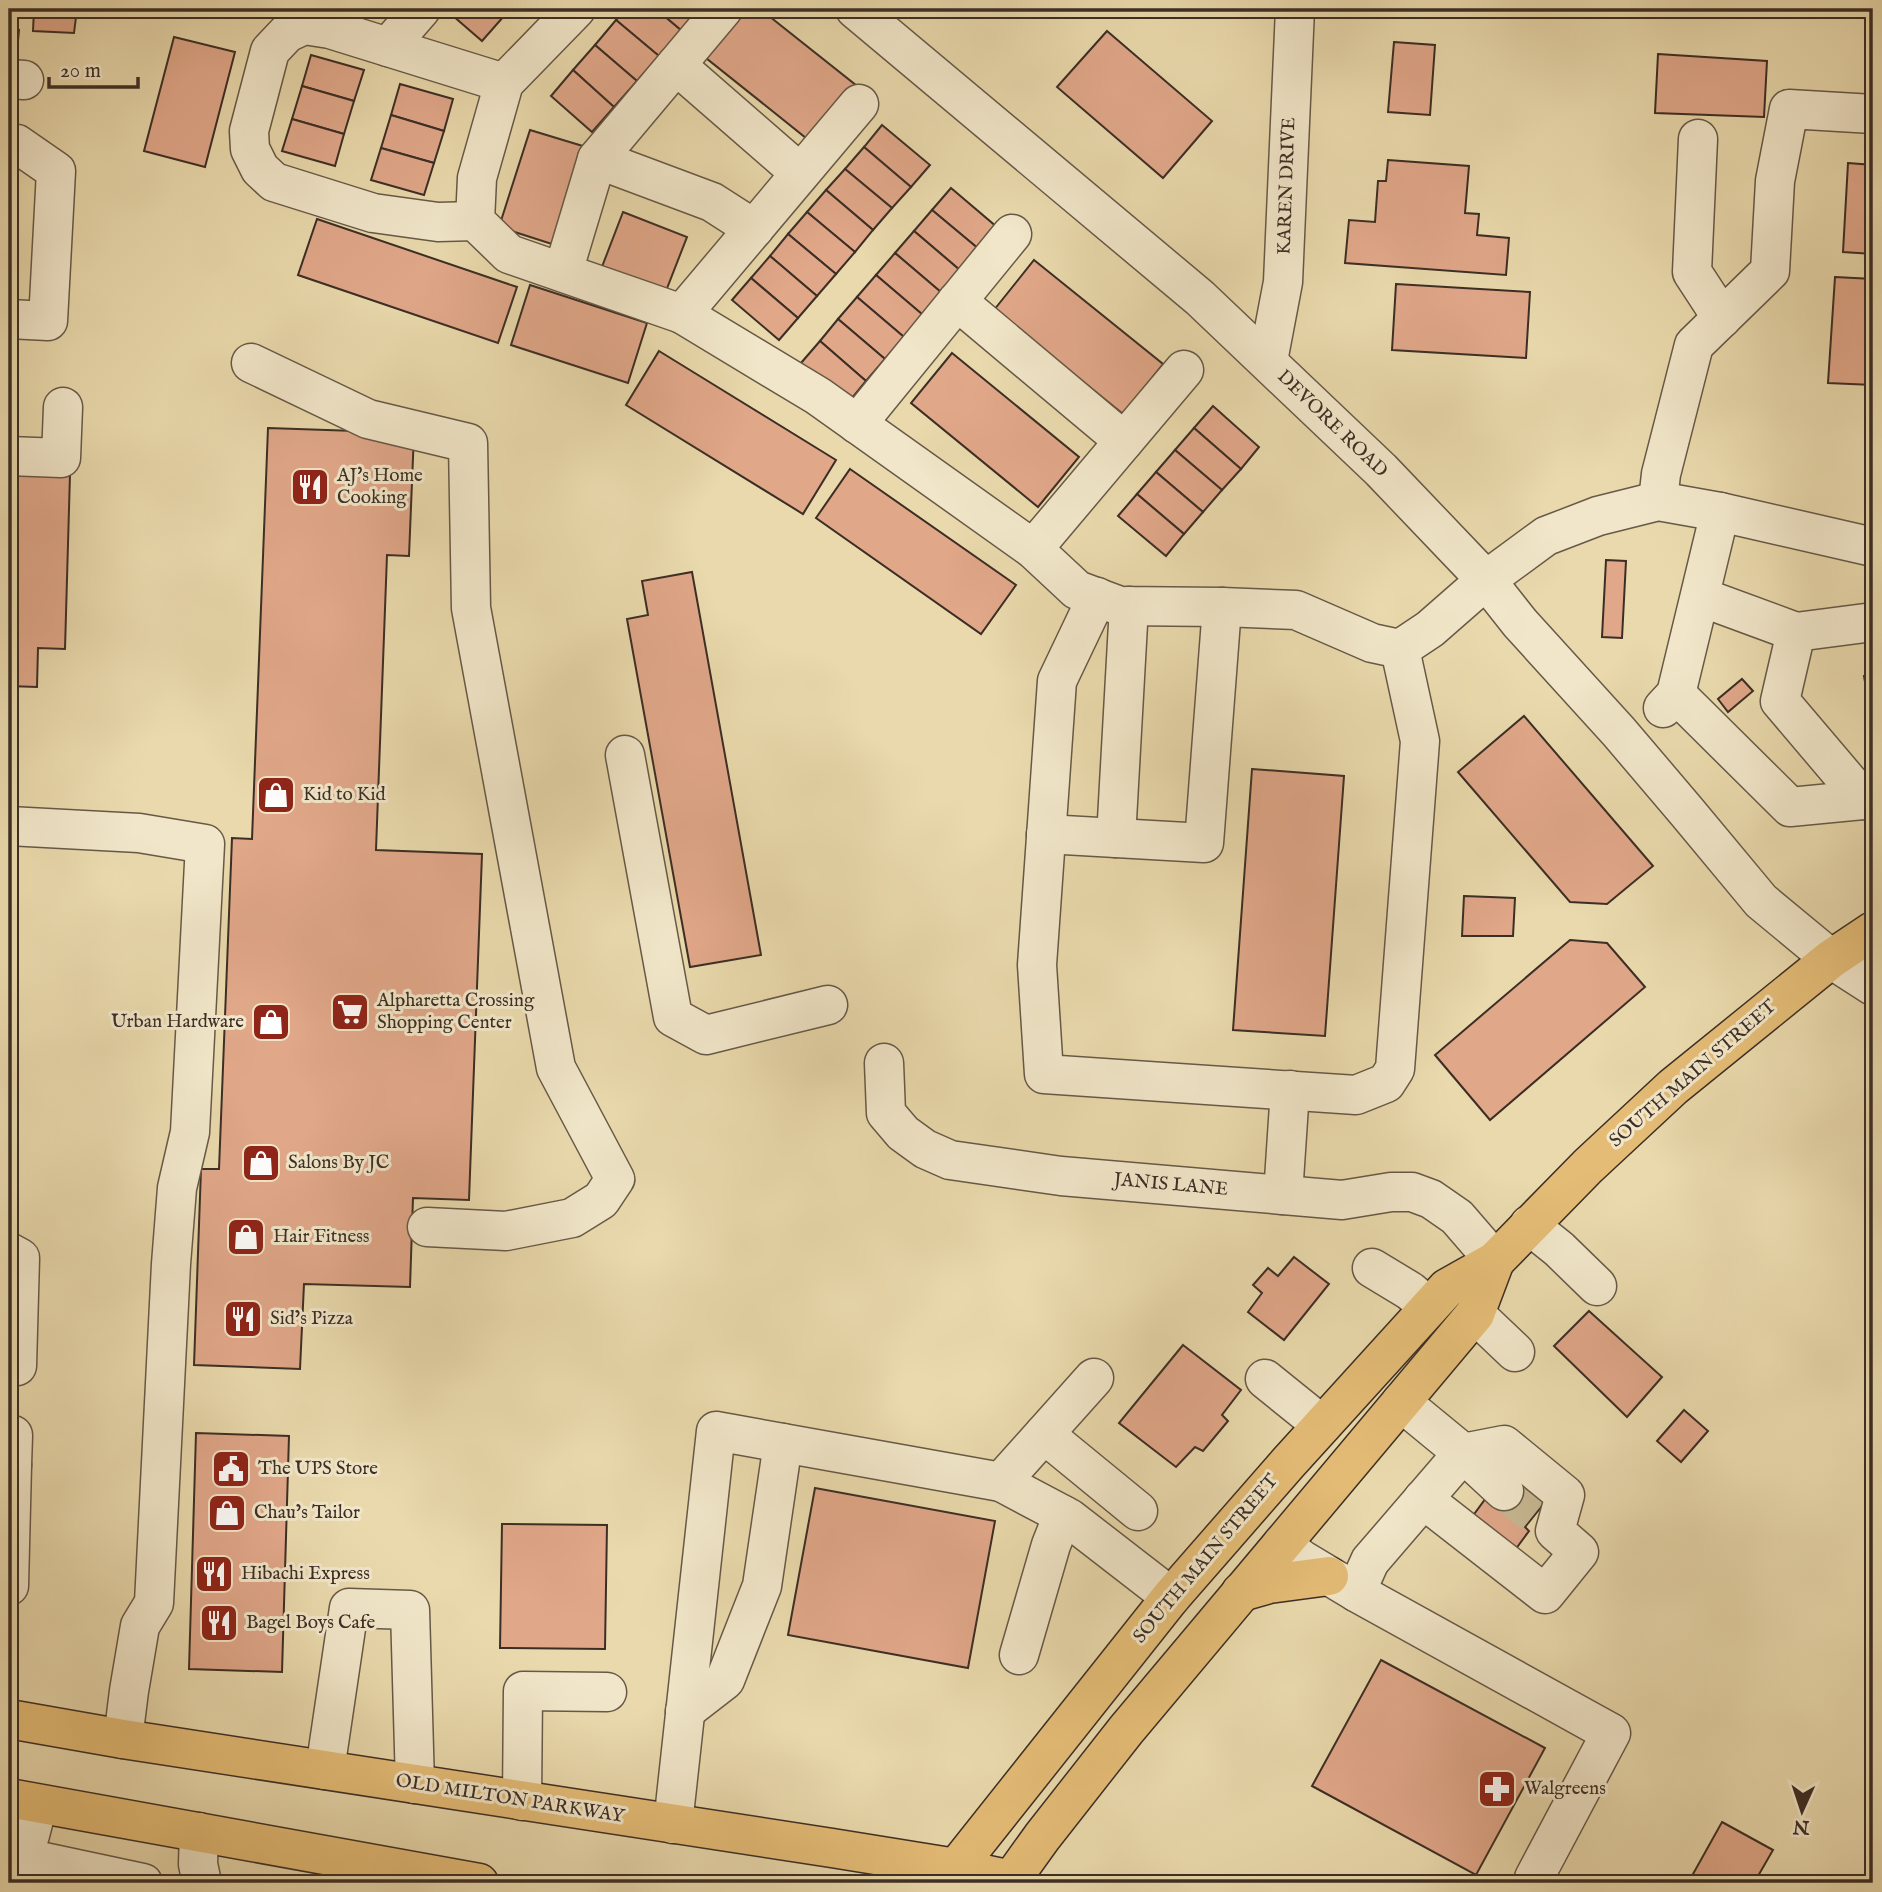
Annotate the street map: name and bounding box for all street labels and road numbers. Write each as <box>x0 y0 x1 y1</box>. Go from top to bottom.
street label: KAREN DRIVE <box>1273 117 1301 255</box>
street label: DEVORE ROAD <box>1272 365 1392 483</box>
street label: SOUTH MAIN STREET <box>1605 995 1782 1153</box>
street label: JANIS LANE <box>1111 1168 1229 1202</box>
street label: SOUTH MAIN STREET <box>1128 1469 1284 1648</box>
street label: OLD MILTON PARKWAY <box>394 1769 627 1829</box>

